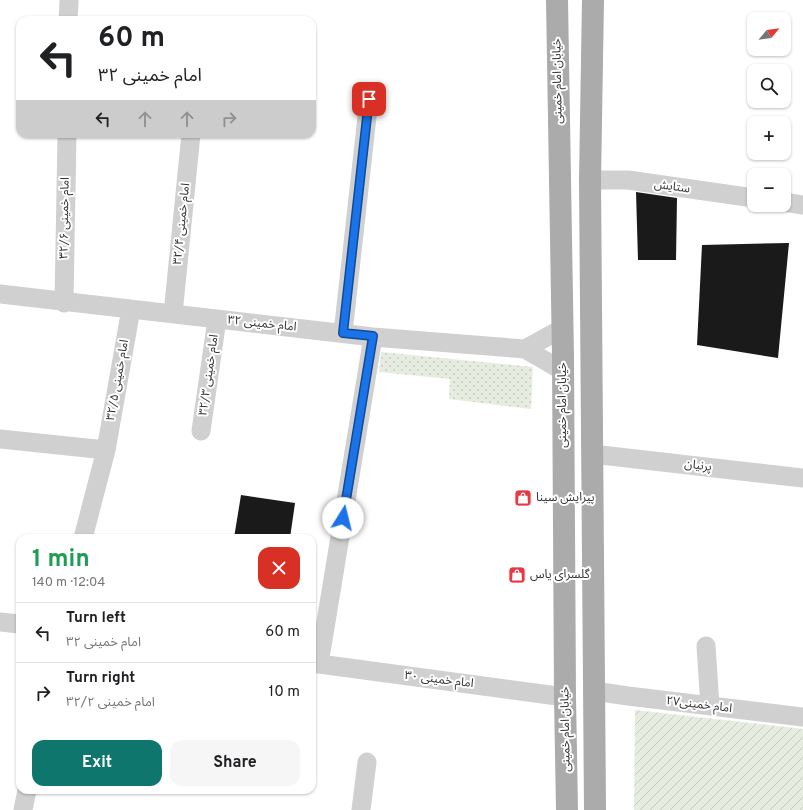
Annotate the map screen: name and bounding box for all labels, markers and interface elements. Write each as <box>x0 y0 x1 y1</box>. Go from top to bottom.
north arrow <box>747 12 791 56</box>
map controls <box>747 12 791 212</box>
text: 60 m <box>98 21 165 57</box>
icon: left <box>32 32 84 84</box>
street label: خیابان امام خمینی <box>549 38 567 124</box>
button: search <box>747 64 791 108</box>
text: امام خمینی ۳۲ <box>98 65 202 88</box>
pin <box>352 82 386 116</box>
icon: arrive <box>358 88 380 110</box>
icon: left <box>92 108 114 130</box>
icon: ahead <box>134 108 156 130</box>
icon: ahead <box>176 108 198 130</box>
icon: right <box>218 108 240 130</box>
button: + <box>747 116 791 160</box>
button: − <box>747 168 791 212</box>
street label: امام خمینی ۳۲/۶ <box>56 177 74 259</box>
street label: ستایش <box>653 177 691 197</box>
street label: امام خمینی ۳۲/۴ <box>170 182 194 266</box>
street label: امام خمینی ۳۲ <box>227 312 297 336</box>
street label: امام خمینی ۳۲/۳ <box>195 333 223 417</box>
street label: امام خمینی ۳۲/۵ <box>103 338 133 422</box>
street label: خیابان امام خمینی <box>555 362 571 448</box>
street label: پرنیان <box>683 456 713 476</box>
shop icon: پیرایش سینا <box>513 488 533 508</box>
place label: پیرایش سینا <box>536 490 595 506</box>
position arrow <box>322 497 364 539</box>
text: 1 min <box>32 545 90 575</box>
button: close <box>258 547 300 589</box>
shop icon: گلسرای یاس <box>507 565 527 585</box>
place label: گلسرای یاس <box>530 567 591 583</box>
text: 140 m · 12:04 <box>32 575 105 591</box>
text: Turn left <box>66 609 126 628</box>
icon: left <box>32 622 54 644</box>
text: 60 m <box>265 623 300 642</box>
text: امام خمینی ۳۲ <box>66 635 141 651</box>
street label: امام خمینی ۳۰ <box>404 668 474 692</box>
text: Turn right <box>66 669 135 688</box>
icon: right <box>32 682 54 704</box>
text: 10 m <box>269 683 300 702</box>
street label: خیابان امام خمینی <box>557 686 575 772</box>
street label: امام خمینی۲۷ <box>665 693 733 717</box>
text: امام خمینی ۳۲/۲ <box>66 695 155 711</box>
button: Exit <box>32 740 162 786</box>
button: Share <box>170 740 300 786</box>

